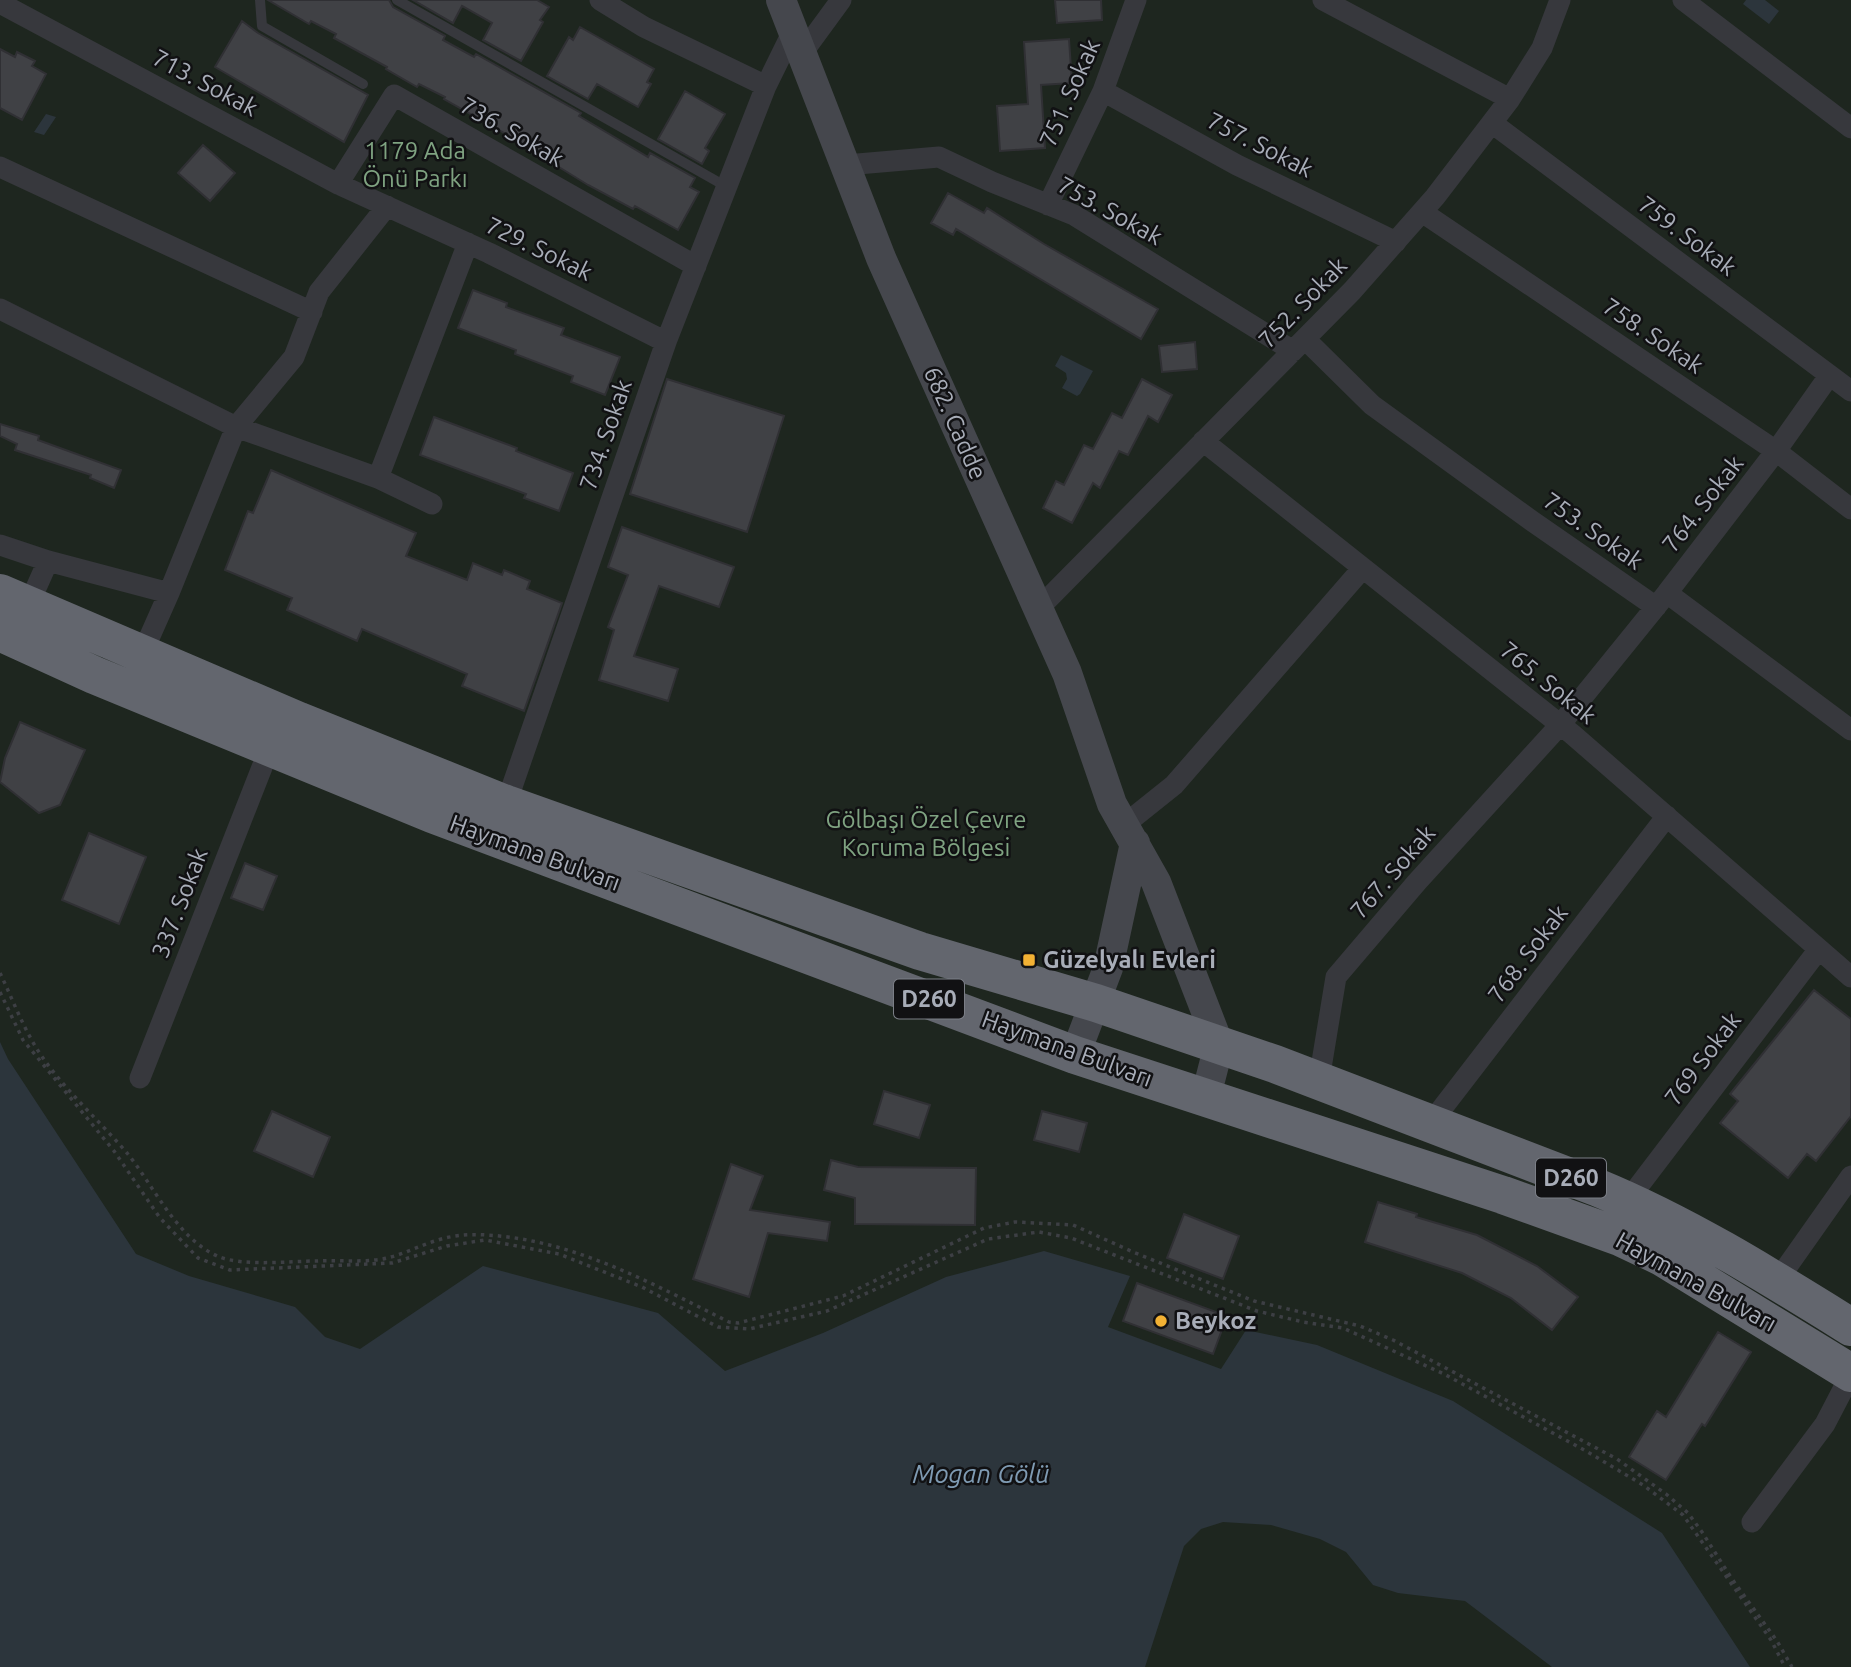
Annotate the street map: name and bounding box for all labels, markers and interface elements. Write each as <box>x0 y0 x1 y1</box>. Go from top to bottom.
street label: 751. Sokak <box>1034 35 1105 151</box>
street label: 713. Sokak <box>148 44 262 122</box>
street label: 736. Sokak <box>456 91 569 172</box>
street label: 757. Sokak <box>1203 106 1318 183</box>
park label: 1179 Ada Önü Parkı <box>362 137 468 192</box>
street label: 753. Sokak <box>1053 171 1167 250</box>
street label: 759. Sokak <box>1633 190 1741 281</box>
street label: 729. Sokak <box>482 211 597 286</box>
street label: 752. Sokak <box>1253 252 1352 353</box>
street label: 758. Sokak <box>1598 292 1709 379</box>
street label: 682. Cadde <box>919 362 992 483</box>
street label: 734. Sokak <box>574 376 637 494</box>
street label: 764. Sokak <box>1657 450 1749 557</box>
street label: 753. Sokak <box>1538 486 1648 575</box>
street label: 765. Sokak <box>1495 636 1602 729</box>
park label: Gölbaşı Özel Çevre Koruma Bölgesi <box>826 806 1026 861</box>
street label: Haymana Bulvarı <box>446 809 624 896</box>
street label: 767. Sokak <box>1345 819 1441 924</box>
street label: 337. Sokak <box>146 844 213 961</box>
street label: 768. Sokak <box>1482 900 1573 1008</box>
place label: Güzelyalı Evleri <box>1043 946 1216 973</box>
marker: Güzelyalı Evleri <box>1021 952 1037 968</box>
road number: D260 <box>894 980 964 1018</box>
street label: Haymana Bulvarı <box>978 1005 1156 1092</box>
street label: 769 Sokak <box>1659 1007 1746 1110</box>
road number: D260 <box>1536 1158 1606 1198</box>
street label: Haymana Bulvarı <box>1611 1226 1781 1337</box>
place label: Beykoz <box>1175 1307 1256 1334</box>
marker: Beykoz <box>1153 1313 1169 1329</box>
water label: Mogan Gölü <box>912 1459 1050 1488</box>

